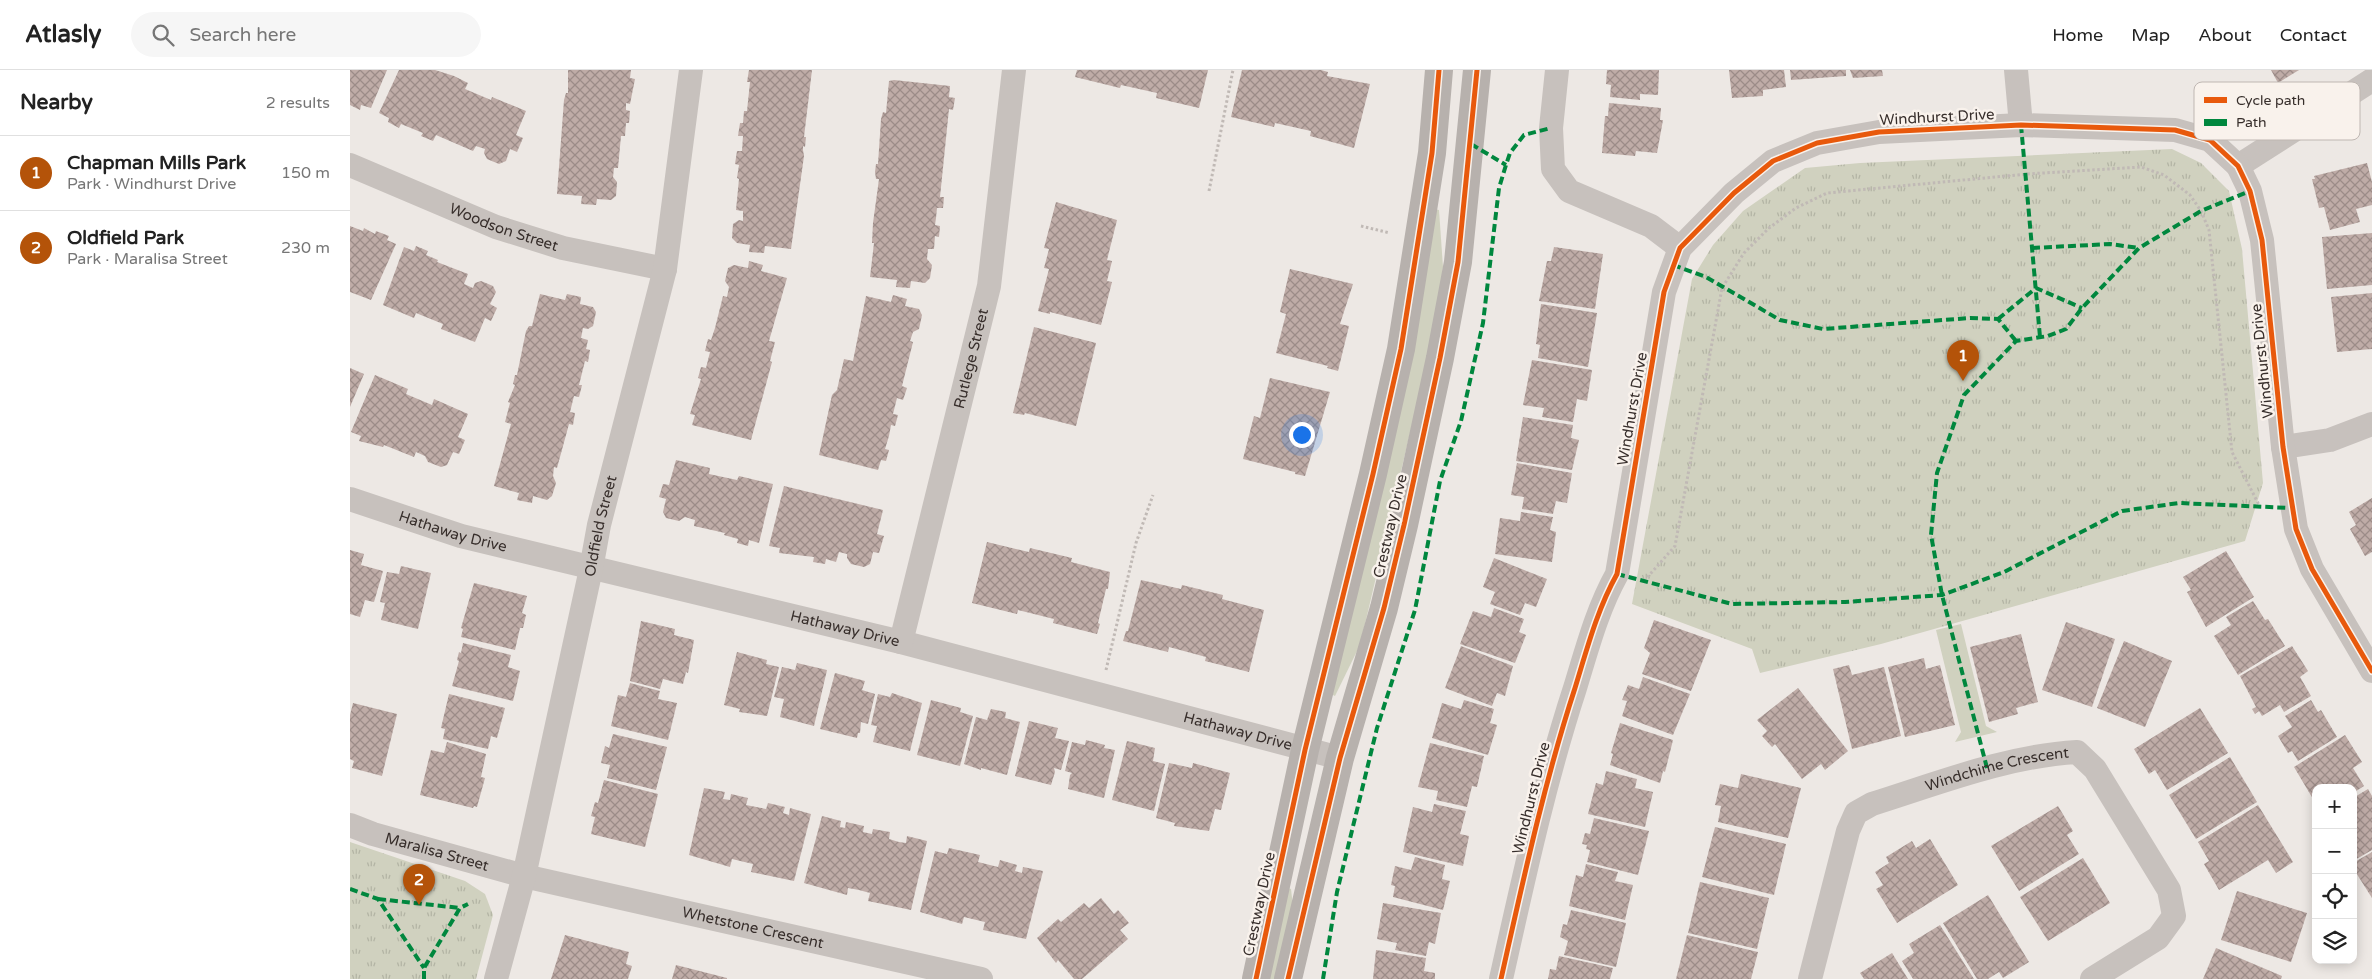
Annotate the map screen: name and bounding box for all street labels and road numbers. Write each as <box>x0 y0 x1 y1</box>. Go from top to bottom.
street label: Windhurst Drive <box>1879 105 1995 129</box>
street label: Woodson Street <box>447 199 561 255</box>
street label: Windhurst Drive <box>2247 303 2277 419</box>
street label: Rutlege Street <box>950 306 992 410</box>
street label: Windhurst Drive <box>1613 351 1651 467</box>
street label: Crestway Drive <box>1369 472 1411 580</box>
street label: Oldfield Street <box>581 473 621 578</box>
street label: Hathaway Drive <box>397 507 509 556</box>
street label: Hathaway Drive <box>789 607 901 650</box>
street label: Hathaway Drive <box>1181 708 1294 754</box>
street label: Windhurst Drive <box>1508 740 1554 856</box>
street label: Windchime Crescent <box>1923 744 2070 795</box>
street label: Maralisa Street <box>383 829 491 875</box>
street label: Crestway Drive <box>1239 850 1279 958</box>
street label: Whetstone Crescent <box>680 903 826 952</box>

